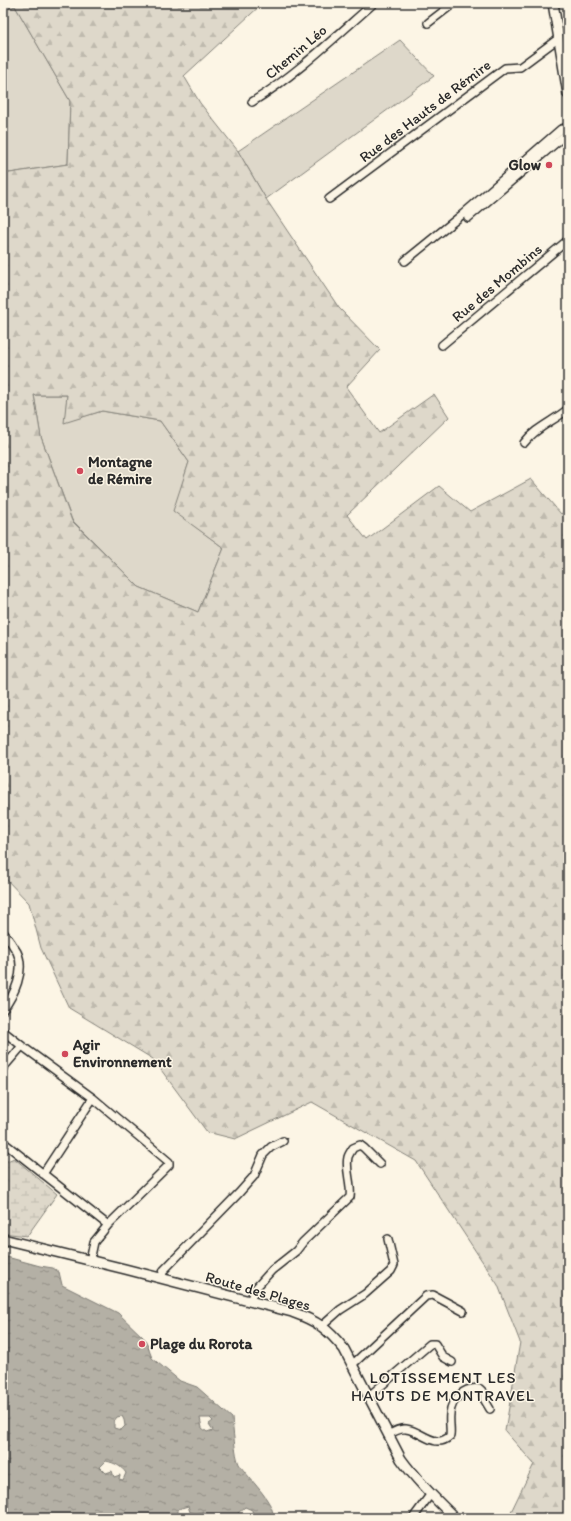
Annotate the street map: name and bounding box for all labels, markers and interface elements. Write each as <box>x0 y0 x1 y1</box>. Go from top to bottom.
street label: Chemin Léo <box>261 21 331 83</box>
street label: Rue des Hauts de Rémire <box>356 56 494 166</box>
place label: Glow <box>509 156 542 174</box>
marker: Glow <box>544 160 554 170</box>
street label: Rue des Mombins <box>448 240 546 326</box>
place label: Montagne de Rémire <box>88 453 152 488</box>
marker: Montagne de Rémire <box>75 466 85 476</box>
place label: Agir Environnement <box>72 1036 172 1071</box>
marker: Agir Environnement <box>60 1049 70 1059</box>
street label: Route des Plages <box>204 1267 313 1315</box>
place label: Plage du Rorota <box>150 1335 252 1354</box>
marker: Plage du Rorota <box>137 1339 147 1349</box>
district label: LOTISSEMENT LES HAUTS DE MONTRAVEL <box>351 1368 535 1405</box>

